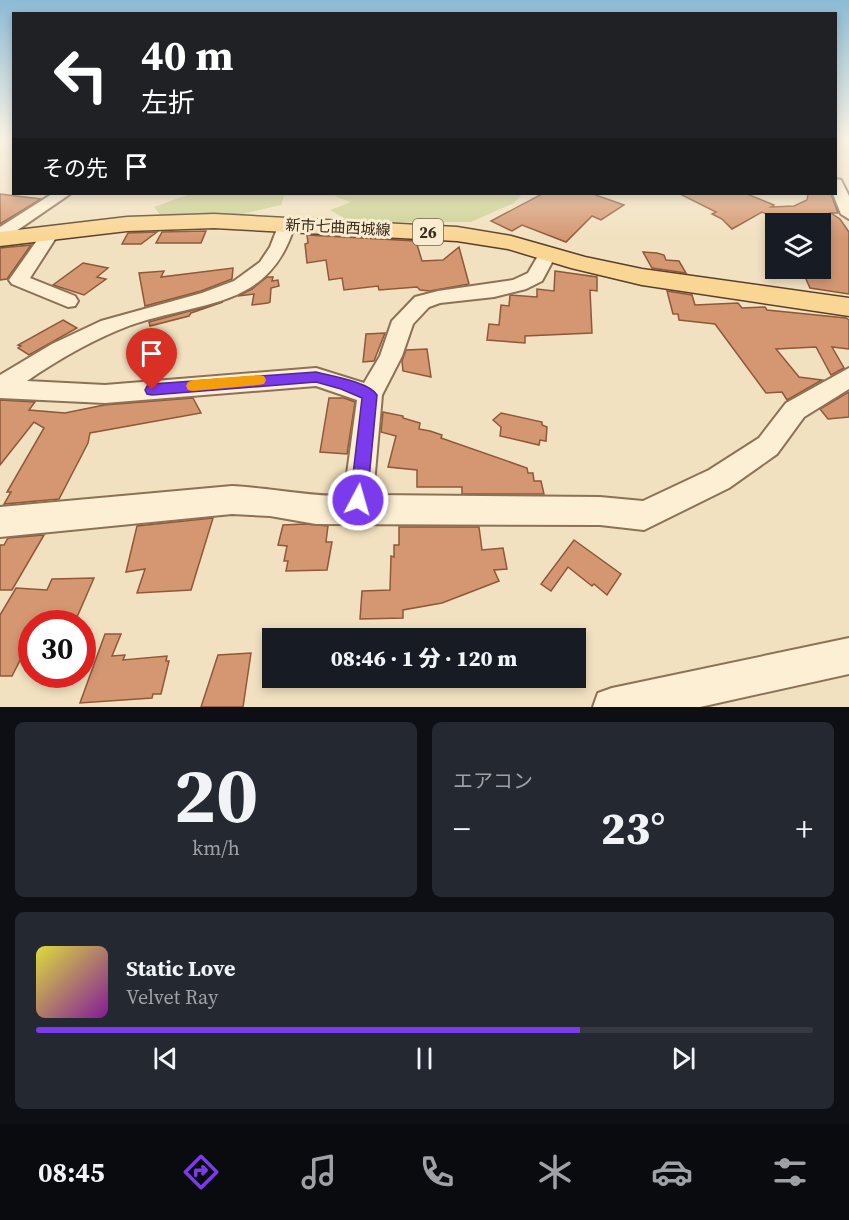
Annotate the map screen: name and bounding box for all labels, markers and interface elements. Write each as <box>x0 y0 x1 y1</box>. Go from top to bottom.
text: 40 m <box>141 26 234 84</box>
icon: left <box>42 36 120 114</box>
text: 左折 <box>141 84 195 121</box>
icon: arrive <box>120 150 153 183</box>
text: その先 <box>42 153 108 183</box>
map controls <box>765 213 831 279</box>
button: layers <box>765 213 831 279</box>
street label: 新市七曲西城線 <box>285 214 391 240</box>
road number: 26 <box>413 219 443 245</box>
pin <box>126 328 177 390</box>
icon: arrive <box>135 337 168 370</box>
position arrow <box>326 468 390 532</box>
speed limit sign: 30 <box>18 610 96 688</box>
text: 08:46 · 1 分 · 120 m <box>331 643 517 673</box>
text: 20 <box>174 741 258 848</box>
text: エアコン <box>453 767 533 795</box>
text: 23° <box>601 797 665 859</box>
text: − <box>453 806 471 851</box>
text: + <box>795 806 813 851</box>
text: km/h <box>192 834 240 862</box>
text: Static Love <box>126 953 236 983</box>
text: Velvet Ray <box>126 983 218 1011</box>
icon: previous <box>149 1042 182 1075</box>
icon: pause <box>408 1042 441 1075</box>
icon: next <box>667 1042 700 1075</box>
icon: directions <box>180 1151 222 1193</box>
icon: music <box>298 1151 340 1193</box>
icon: phone <box>416 1151 458 1193</box>
icon: climate <box>534 1151 576 1193</box>
icon: car <box>651 1151 693 1193</box>
icon: filters <box>769 1151 811 1193</box>
text: 08:45 <box>38 1154 105 1191</box>

